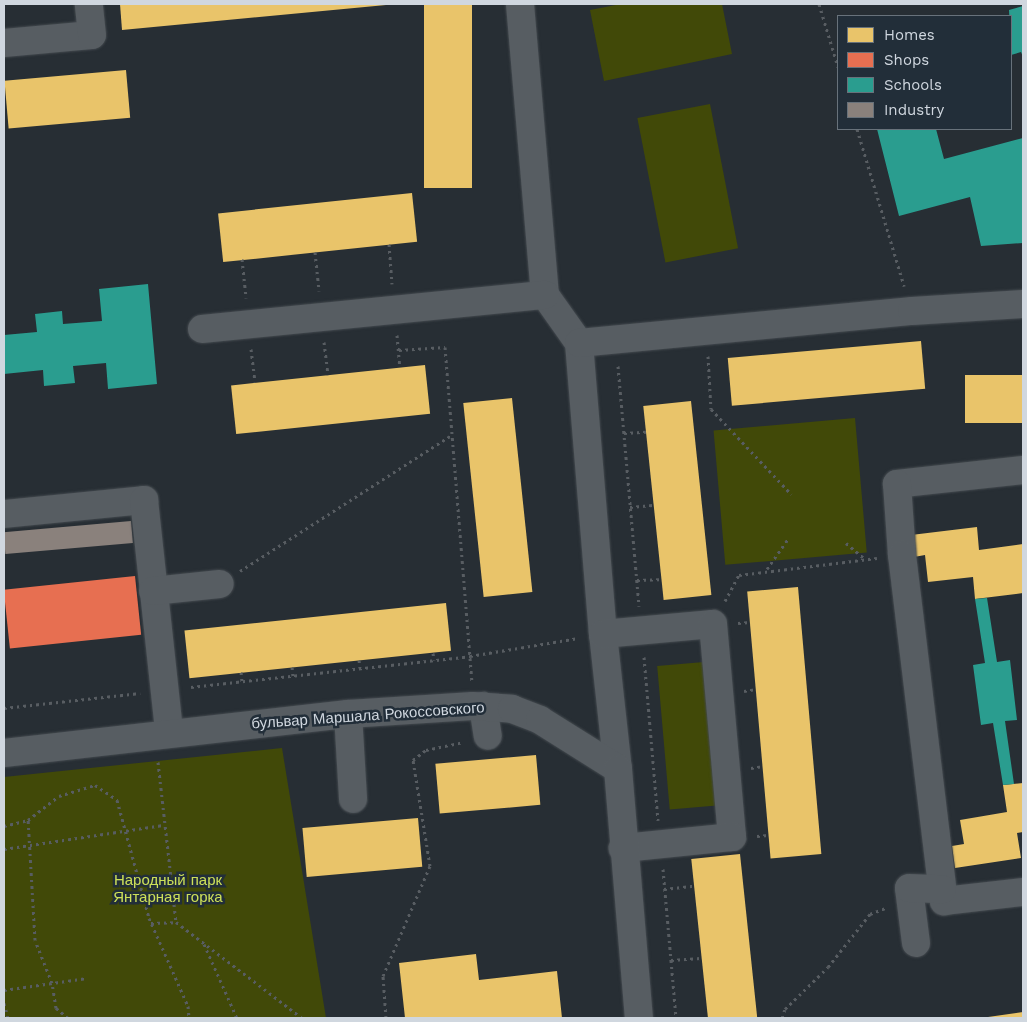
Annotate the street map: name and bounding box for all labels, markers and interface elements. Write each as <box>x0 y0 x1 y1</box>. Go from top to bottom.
legend <box>837 15 1012 130</box>
text: Homes <box>884 26 935 44</box>
text: Shops <box>884 51 929 69</box>
text: Schools <box>884 76 942 94</box>
text: Industry <box>884 101 944 119</box>
street label: бульвар Маршала Рокоссовского <box>251 699 485 733</box>
park label: Народный парк Янтарная горка <box>113 871 223 906</box>

